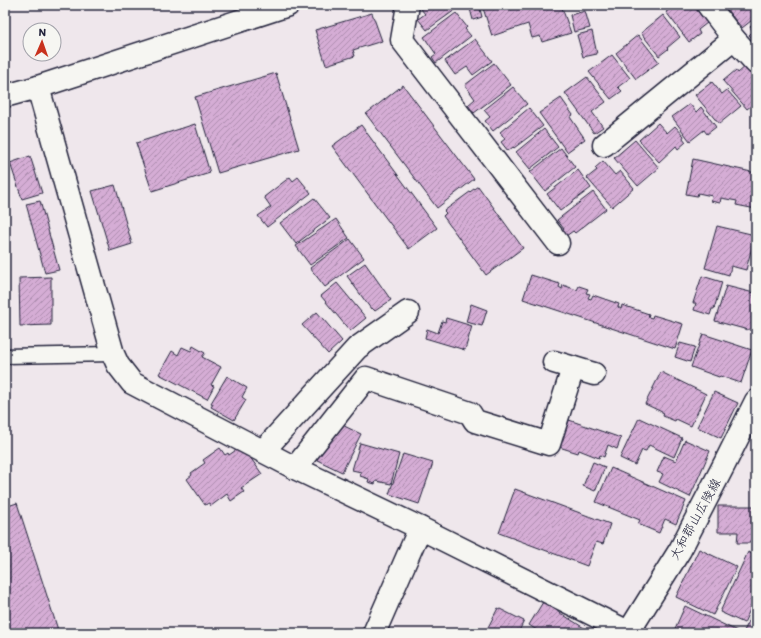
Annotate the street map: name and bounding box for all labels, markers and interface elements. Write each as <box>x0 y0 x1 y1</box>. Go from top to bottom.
north arrow <box>22 22 62 62</box>
text: N <box>38 26 46 39</box>
street label: 大和郡山広陵線 <box>666 475 724 562</box>

